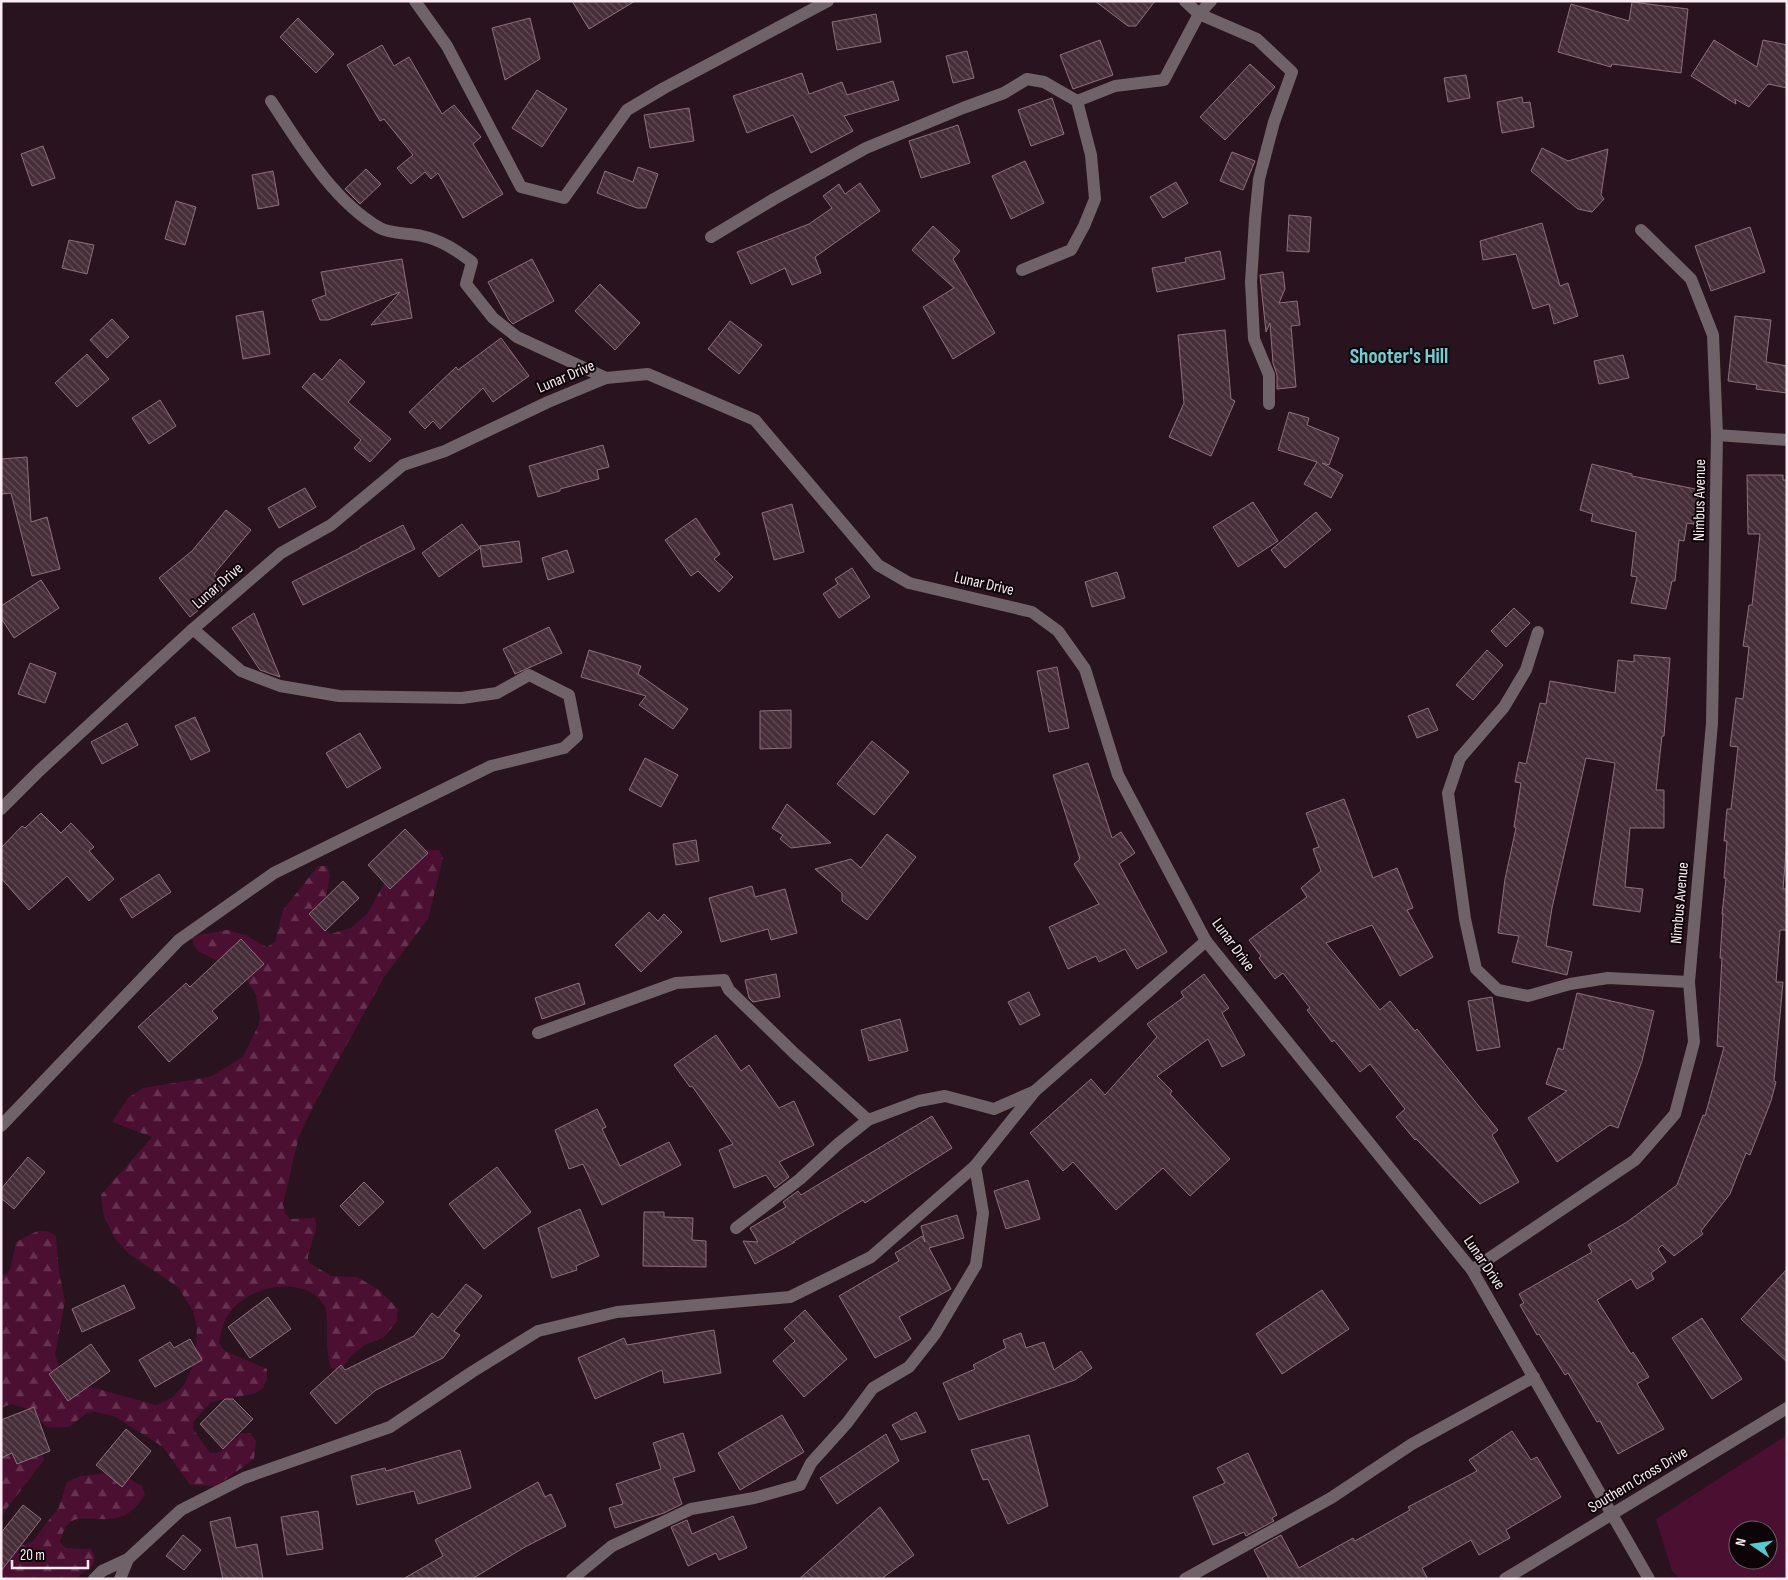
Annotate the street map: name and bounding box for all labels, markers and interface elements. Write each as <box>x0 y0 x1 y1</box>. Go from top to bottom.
district label: Shooter's Hill <box>1350 344 1448 369</box>
street label: Lunar Drive <box>534 356 598 398</box>
street label: Nimbus Avenue <box>1690 459 1710 541</box>
street label: Lunar Drive <box>189 559 247 613</box>
street label: Lunar Drive <box>952 568 1016 600</box>
street label: Nimbus Avenue <box>1667 861 1693 945</box>
street label: Lunar Drive <box>1207 915 1259 975</box>
street label: Lunar Drive <box>1459 1233 1509 1293</box>
street label: Southern Cross Drive <box>1585 1443 1691 1517</box>
north arrow <box>1728 1520 1778 1570</box>
text: N <box>1732 1537 1750 1548</box>
scale bar <box>12 1538 89 1570</box>
text: 20 m <box>20 1546 45 1565</box>

